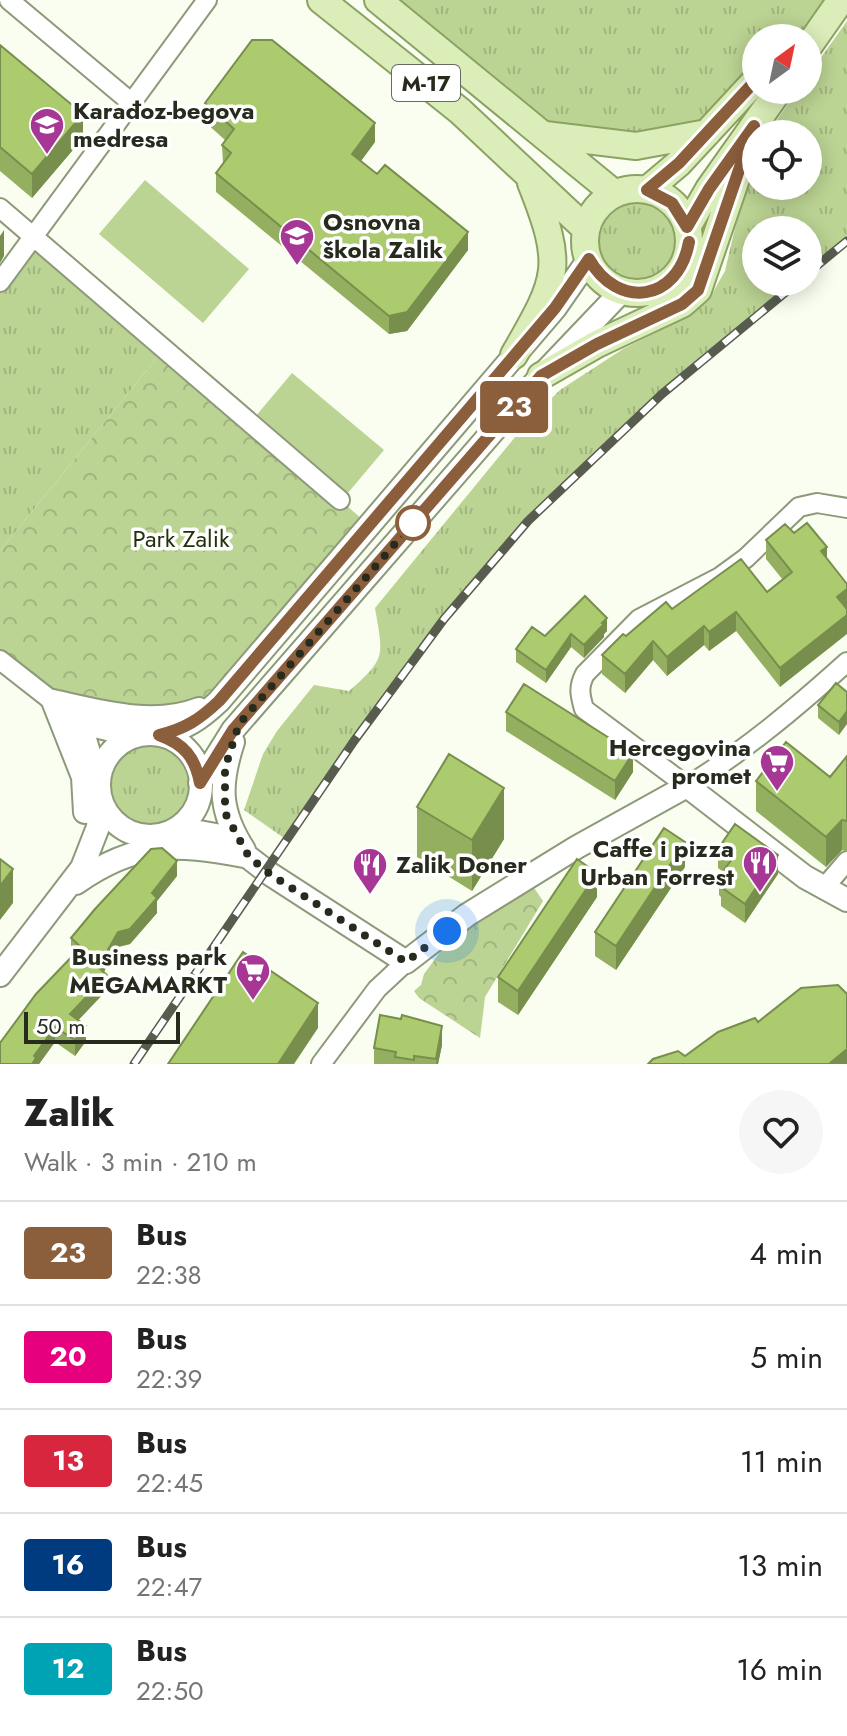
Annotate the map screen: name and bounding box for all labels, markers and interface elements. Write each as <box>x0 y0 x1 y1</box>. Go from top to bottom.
north arrow <box>742 24 822 104</box>
map controls <box>742 24 822 296</box>
road number: M-17 <box>392 65 460 101</box>
place label: Karađoz-begova medresa <box>73 93 255 156</box>
school or university icon: Karađoz-begova medresa <box>28 106 66 156</box>
button: locate <box>742 120 822 200</box>
place label: Osnovna škola Zalik <box>323 204 443 267</box>
button: layers <box>742 216 822 296</box>
school or university icon: Osnovna škola Zalik <box>278 217 316 267</box>
line badge: 23 <box>478 381 550 433</box>
text: 23 <box>496 386 532 427</box>
unlabelled marker <box>396 506 430 540</box>
park label: Park Zalik <box>133 521 230 556</box>
place label: Hercegovina promet <box>609 730 751 793</box>
supermarket icon: Hercegovina promet <box>758 743 796 793</box>
place label: Caffe i pizza Urban Forrest <box>580 831 734 894</box>
restaurant icon: Caffe i pizza Urban Forrest <box>741 844 779 894</box>
restaurant icon: Zalik Doner <box>351 846 389 896</box>
place label: Zalik Doner <box>396 847 527 882</box>
your location <box>427 911 467 951</box>
place label: Business park MEGAMARKT <box>69 939 228 1002</box>
supermarket icon: Business park MEGAMARKT <box>234 952 272 1002</box>
scale bar <box>24 1008 180 1044</box>
text: 50 m <box>36 1010 85 1042</box>
text: Zalik <box>24 1085 114 1140</box>
button: heart <box>739 1090 823 1174</box>
text: Walk · 3 min · 210 m <box>24 1143 257 1181</box>
text: Bus <box>136 1213 187 1256</box>
text: 23 <box>50 1232 86 1273</box>
text: 4 min <box>750 1232 823 1275</box>
text: 22:38 <box>136 1256 202 1294</box>
text: Bus <box>136 1317 187 1360</box>
text: 20 <box>50 1336 86 1377</box>
text: 5 min <box>750 1336 823 1379</box>
text: 22:39 <box>136 1360 203 1398</box>
text: Bus <box>136 1421 187 1464</box>
text: 13 <box>52 1440 84 1481</box>
text: 11 min <box>740 1440 823 1483</box>
text: 22:45 <box>136 1464 203 1502</box>
text: Bus <box>136 1525 187 1568</box>
text: 16 <box>52 1544 84 1585</box>
text: 13 min <box>737 1544 823 1587</box>
text: 22:47 <box>136 1568 202 1606</box>
text: Bus <box>136 1629 187 1672</box>
text: 12 <box>52 1648 84 1689</box>
text: 16 min <box>736 1648 823 1691</box>
text: 22:50 <box>136 1672 204 1710</box>

